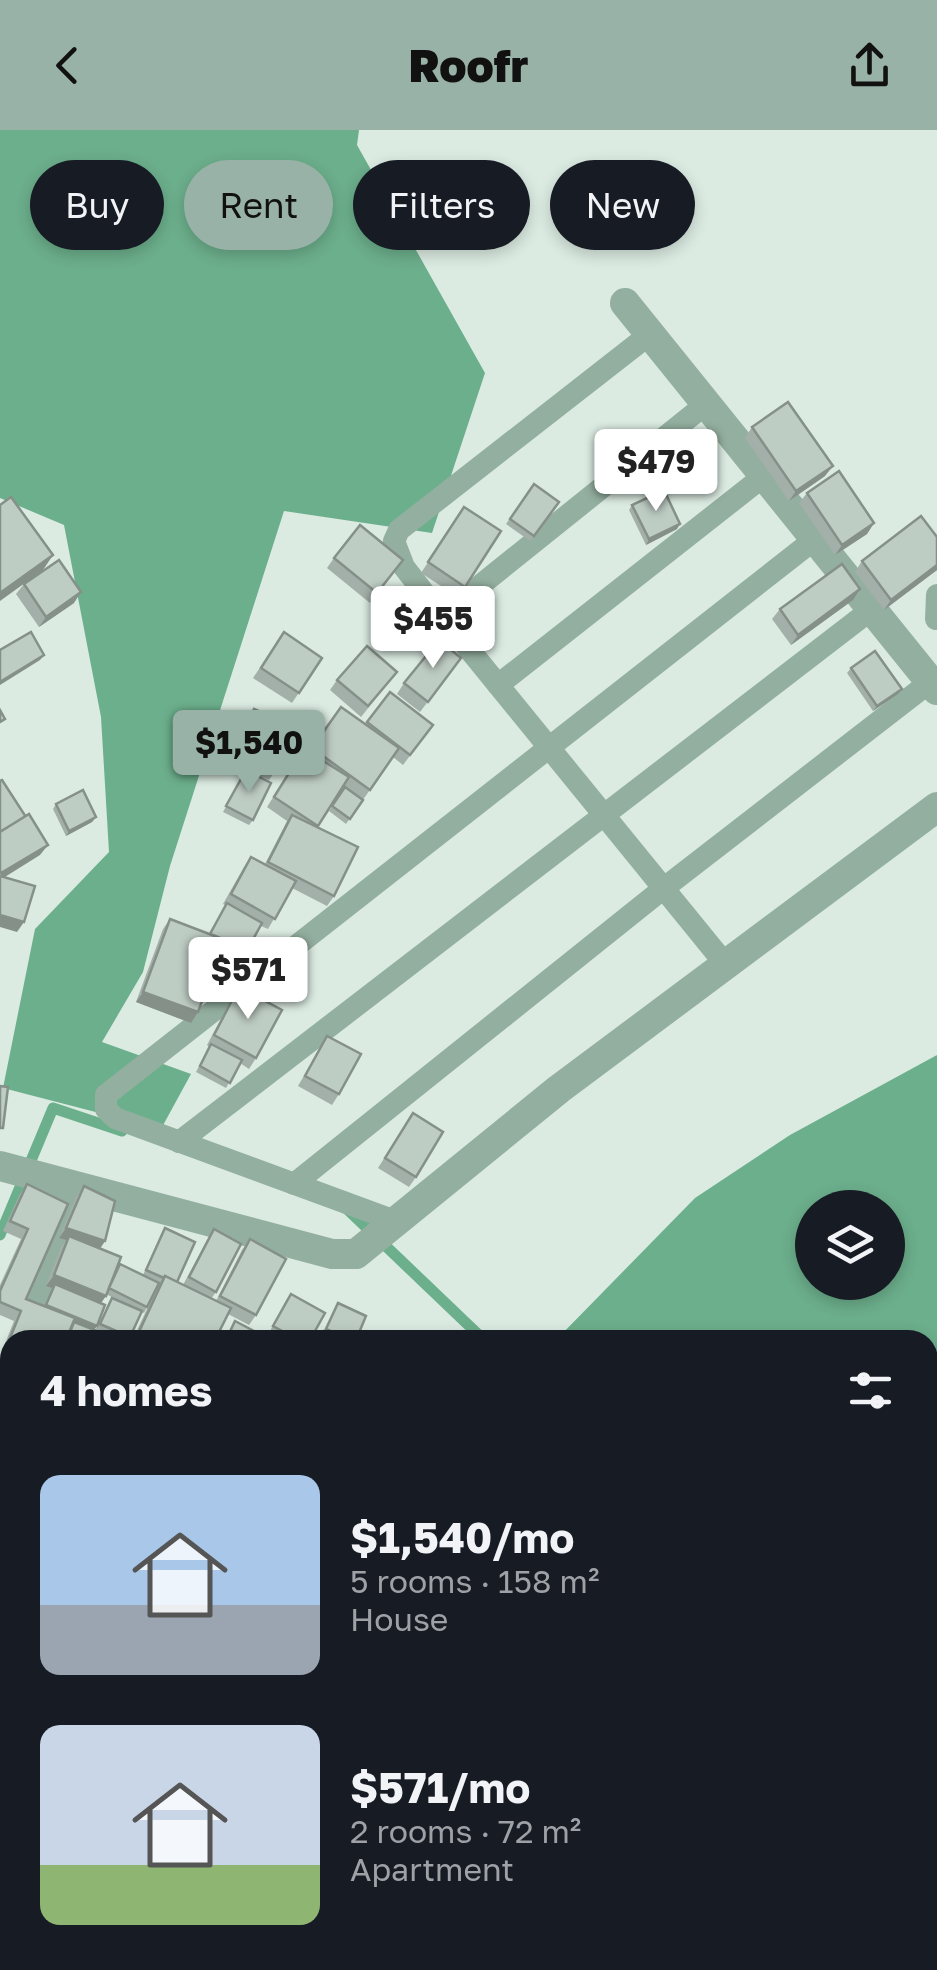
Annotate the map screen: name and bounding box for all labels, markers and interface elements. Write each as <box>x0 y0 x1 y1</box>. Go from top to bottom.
icon: back <box>40 38 95 93</box>
text: Roofr <box>409 38 528 92</box>
icon: share <box>842 38 897 93</box>
chip: Buy <box>30 160 164 250</box>
chip: Rent <box>184 160 333 250</box>
chip: Filters <box>353 160 530 250</box>
chip: New <box>550 160 695 250</box>
pin: $479 <box>597 429 715 514</box>
text: $479 <box>616 442 696 480</box>
pin: $455 <box>374 586 492 671</box>
text: $455 <box>393 599 473 637</box>
pin: $1,540 <box>168 710 330 795</box>
text: $1,540 <box>195 723 303 761</box>
pin: $571 <box>189 937 307 1022</box>
text: $571 <box>211 950 285 988</box>
map controls <box>795 1190 905 1300</box>
button: layers <box>795 1190 905 1300</box>
icon: filters <box>843 1363 898 1418</box>
text: 4 homes <box>40 1365 212 1415</box>
text: $1,540/mo <box>350 1512 575 1562</box>
icon: home <box>120 1515 240 1635</box>
text: 5 rooms · 158 m² <box>350 1562 599 1600</box>
text: House <box>350 1600 448 1638</box>
text: $571/mo <box>350 1762 530 1812</box>
icon: home <box>120 1765 240 1885</box>
text: 2 rooms · 72 m² <box>350 1812 581 1850</box>
text: Apartment <box>350 1850 514 1888</box>

